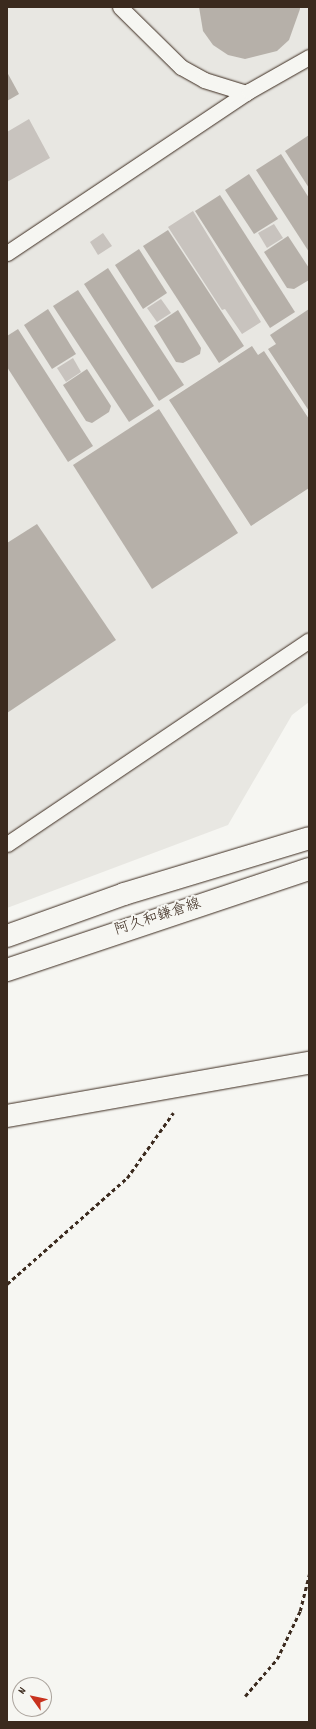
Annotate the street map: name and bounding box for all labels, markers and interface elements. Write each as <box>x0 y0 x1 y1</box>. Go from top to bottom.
street label: 阿久和鎌倉線 <box>112 896 204 940</box>
north arrow <box>12 1677 52 1717</box>
text: N <box>15 1684 31 1698</box>

